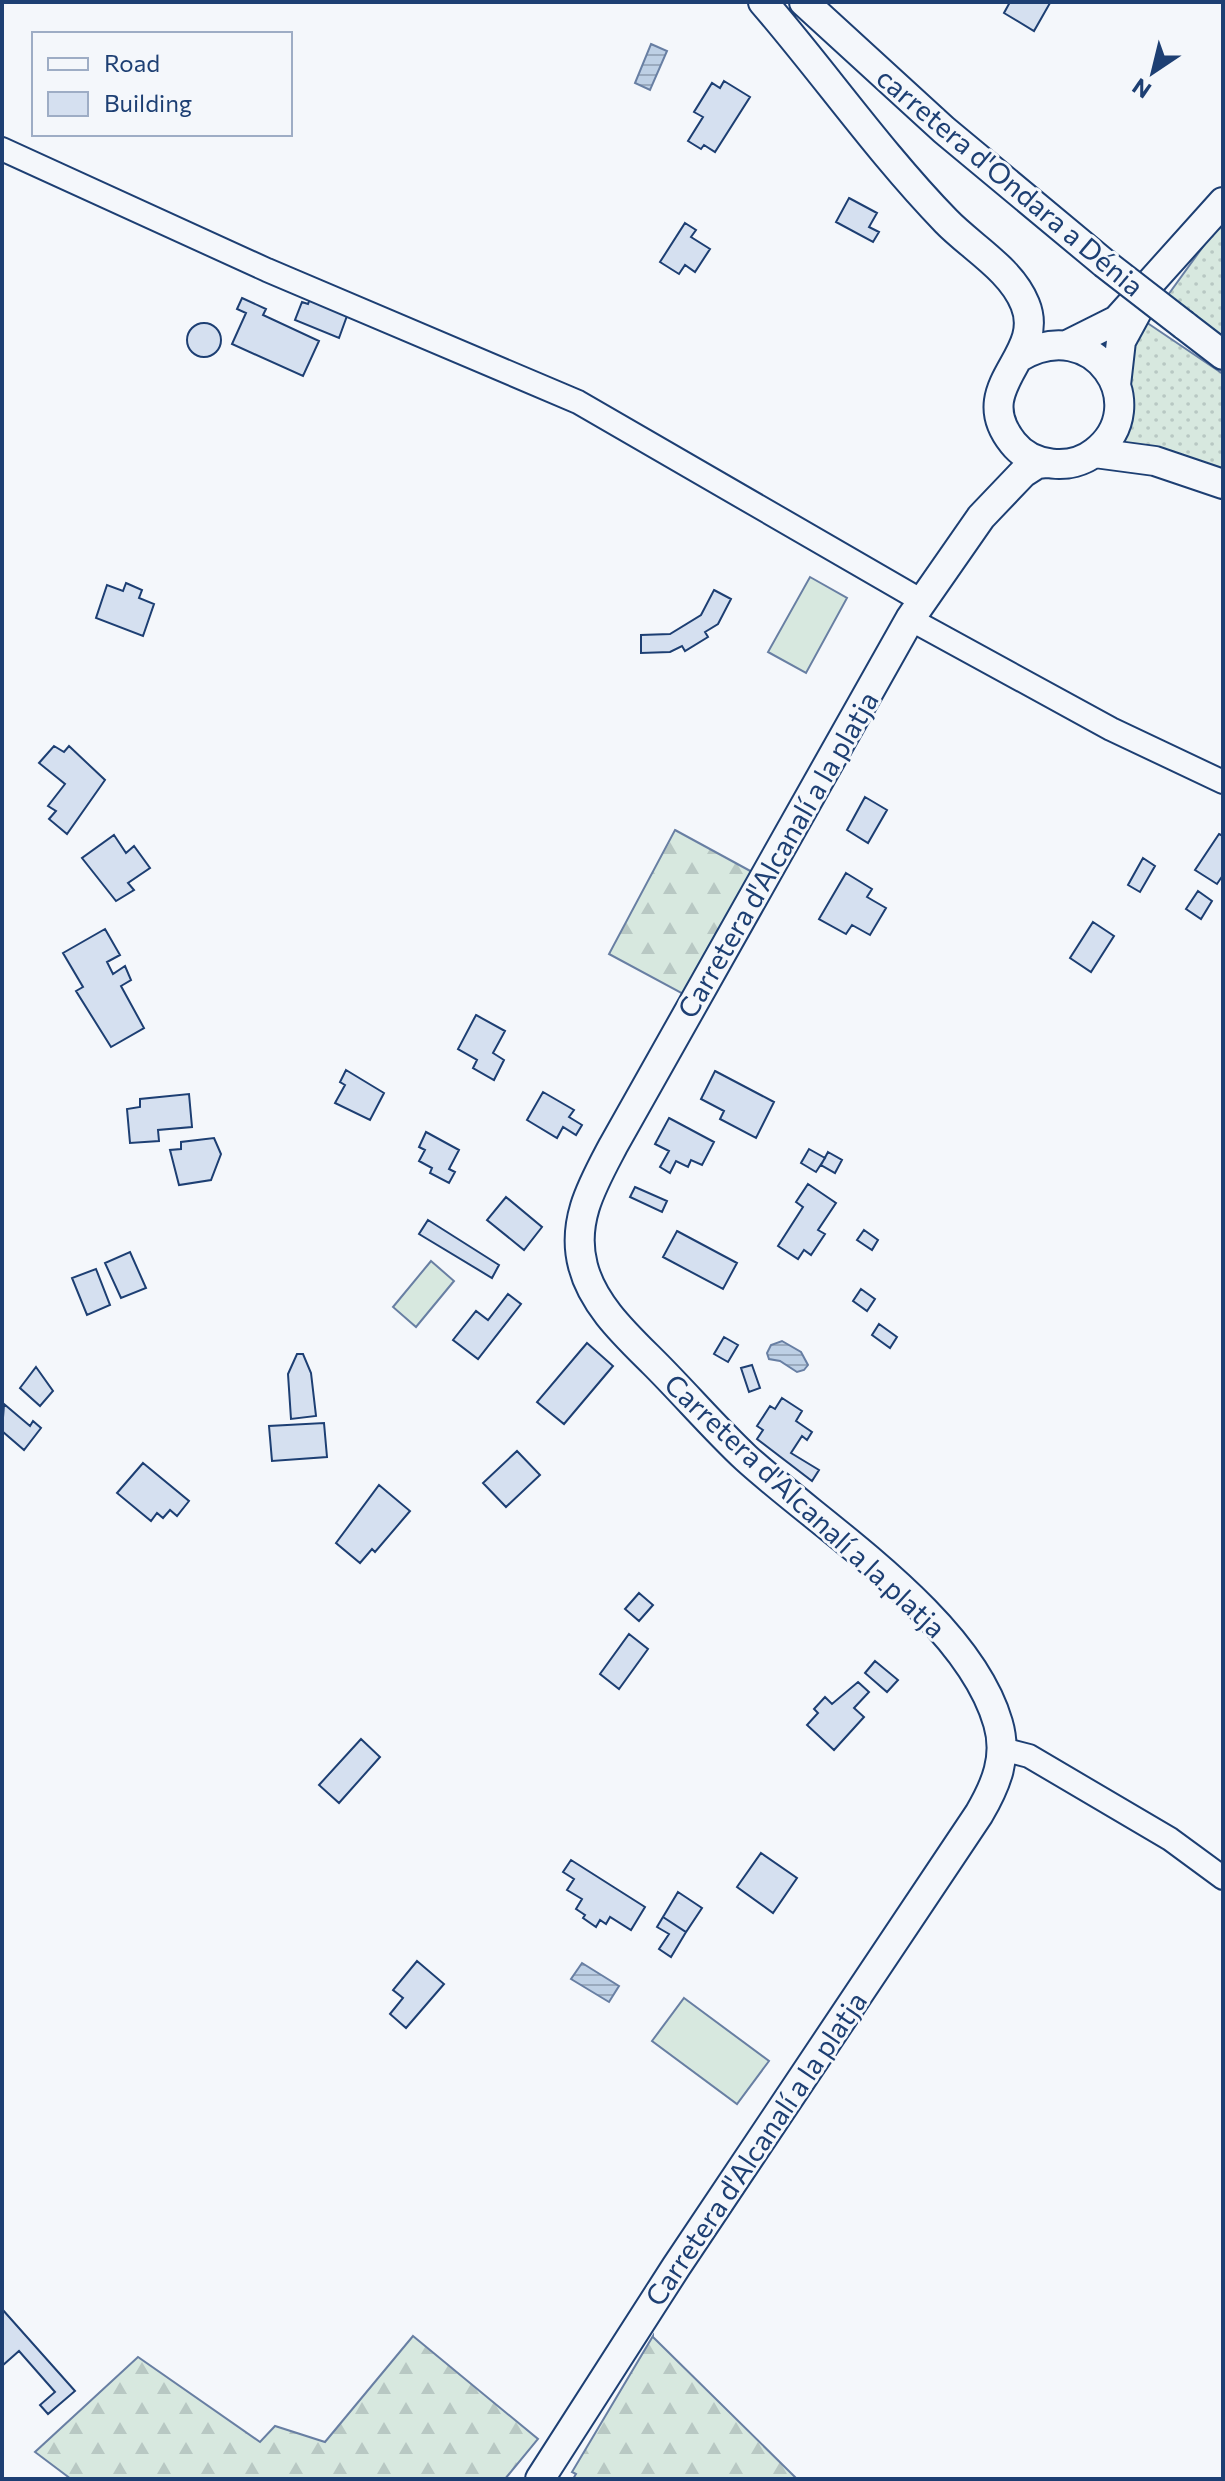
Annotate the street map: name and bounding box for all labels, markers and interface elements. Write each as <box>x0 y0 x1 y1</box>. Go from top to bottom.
legend <box>32 32 292 136</box>
north arrow <box>1113 32 1193 112</box>
text: Road <box>104 48 160 77</box>
street label: carretera d'Ondara a Dénia <box>870 60 1151 303</box>
text: N <box>1127 73 1156 105</box>
text: Building <box>104 88 192 117</box>
street label: Carretera d'Alcanalí a la platja <box>670 685 885 1024</box>
street label: Carretera d'Alcanalí a la platja <box>658 1366 953 1644</box>
street label: Carretera d'Alcanalí a la platja <box>637 1985 873 2312</box>

